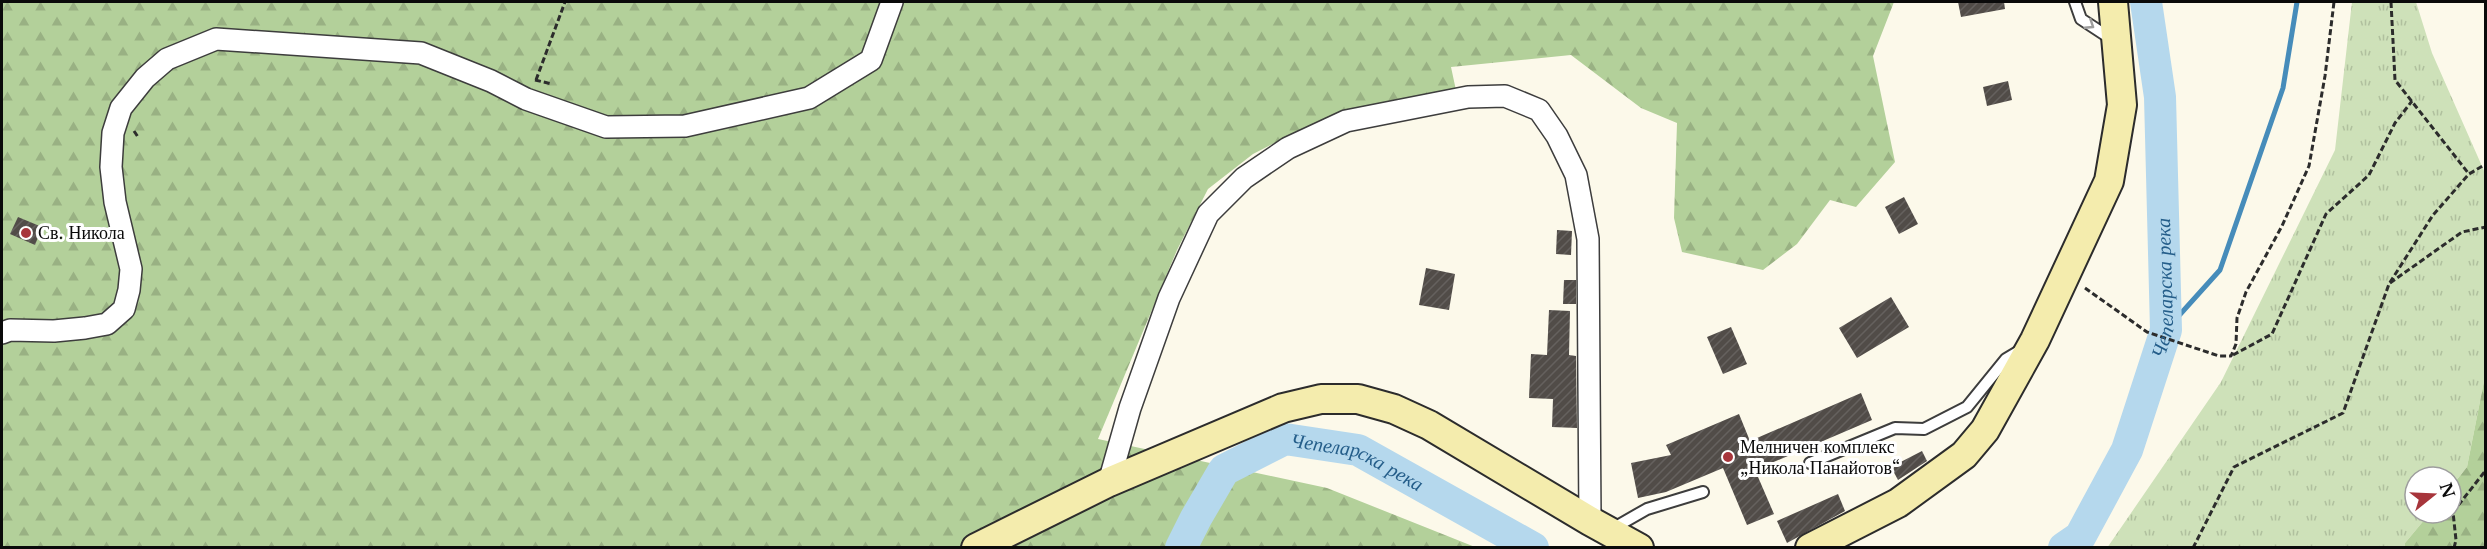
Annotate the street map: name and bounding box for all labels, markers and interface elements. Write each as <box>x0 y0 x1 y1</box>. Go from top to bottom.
one-way arrow <box>2084 18 2095 29</box>
water label: Чепеларска река <box>2146 218 2179 361</box>
place label: Св. Никола <box>38 222 125 244</box>
marker: Св. Никола <box>19 226 33 240</box>
water label: Чепеларска река <box>1289 428 1428 496</box>
place label: Мелничен комплекс „Никола Панайотов“ <box>1740 436 1900 479</box>
marker: Мелничен комплекс „Никола Панайотов“ <box>1721 450 1735 464</box>
north arrow <box>2403 465 2463 525</box>
text: N <box>2435 480 2459 501</box>

